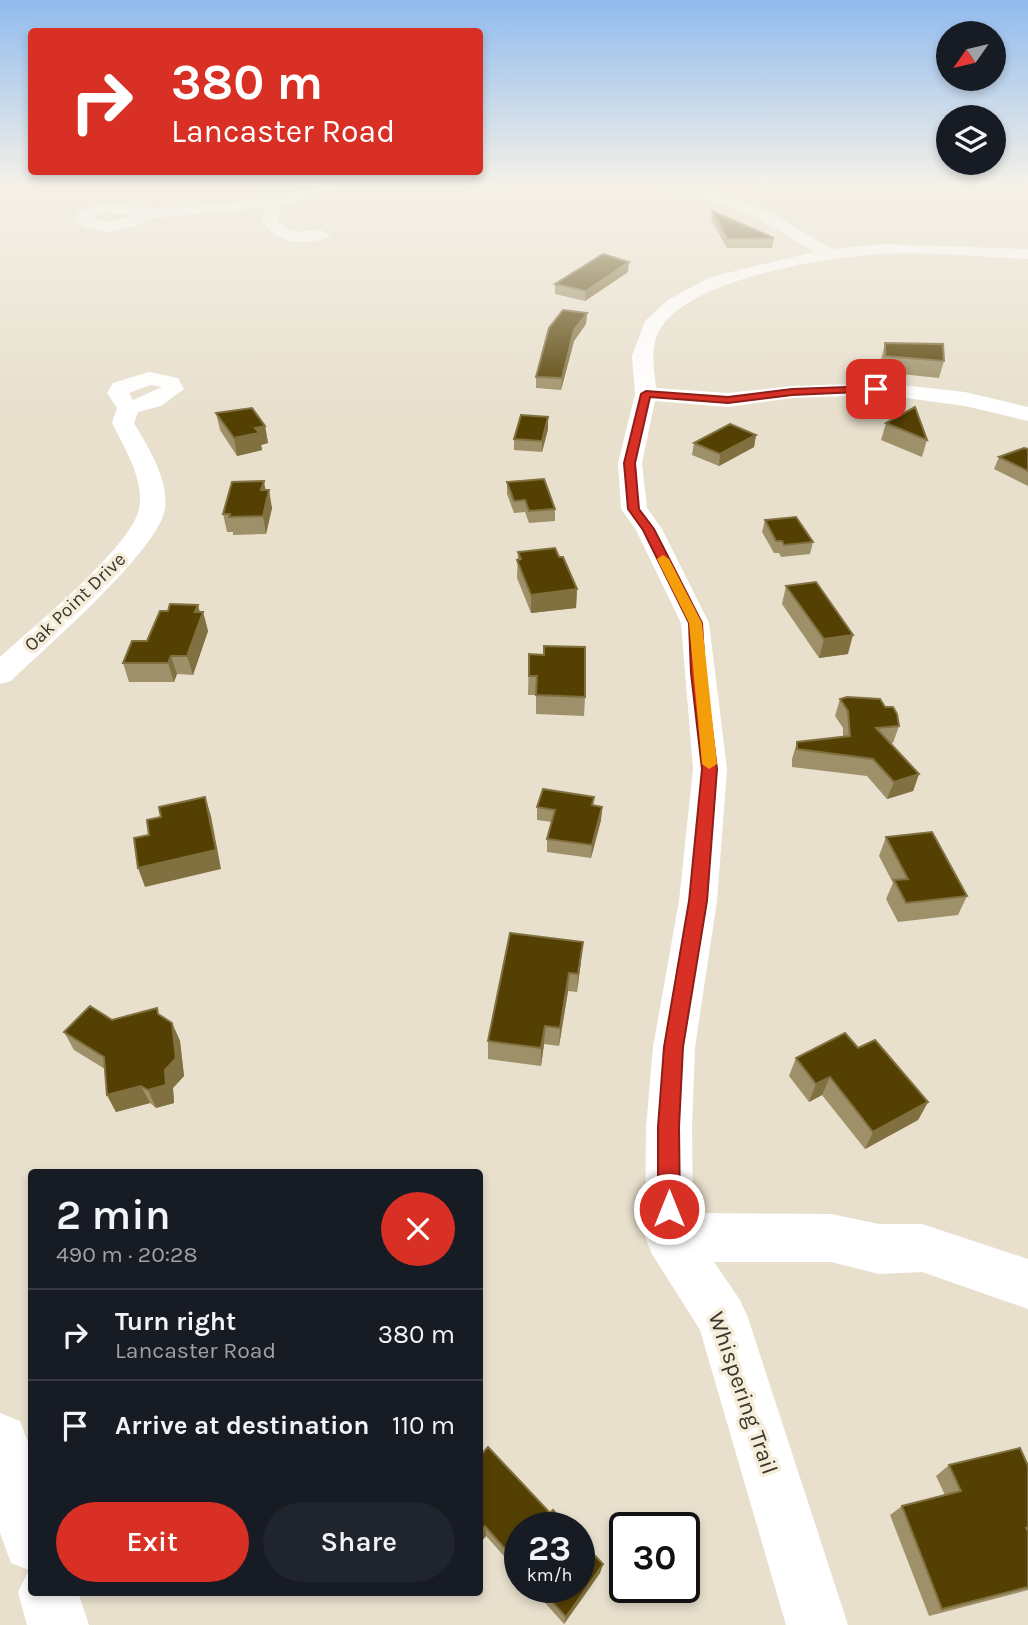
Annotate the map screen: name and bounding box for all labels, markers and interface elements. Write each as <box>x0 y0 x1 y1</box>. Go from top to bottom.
north arrow <box>936 21 1006 91</box>
map controls <box>936 21 1006 175</box>
text: 380 m <box>171 54 323 111</box>
icon: right <box>56 56 147 147</box>
button: layers <box>936 105 1006 175</box>
text: Lancaster Road <box>171 113 395 150</box>
pin <box>846 359 906 419</box>
icon: arrive <box>857 370 895 408</box>
street label: Oak Point Drive <box>20 548 130 656</box>
position arrow <box>632 1172 706 1246</box>
text: 2 min <box>56 1190 171 1240</box>
button: close <box>381 1192 455 1266</box>
text: 490 m · 20:28 <box>56 1241 198 1268</box>
text: Turn right <box>115 1306 236 1337</box>
street label: Whispering Trail <box>703 1308 783 1478</box>
icon: right <box>56 1316 94 1354</box>
text: 380 m <box>378 1319 455 1350</box>
text: Lancaster Road <box>115 1337 276 1364</box>
icon: arrive <box>56 1407 94 1445</box>
text: Arrive at destination <box>115 1410 369 1441</box>
text: 110 m <box>392 1410 455 1441</box>
button: Exit <box>56 1502 249 1582</box>
button: Share <box>263 1502 455 1582</box>
speed limit sign: 30 <box>609 1512 700 1603</box>
text: 23 <box>528 1528 571 1569</box>
text: km/h <box>527 1564 572 1586</box>

